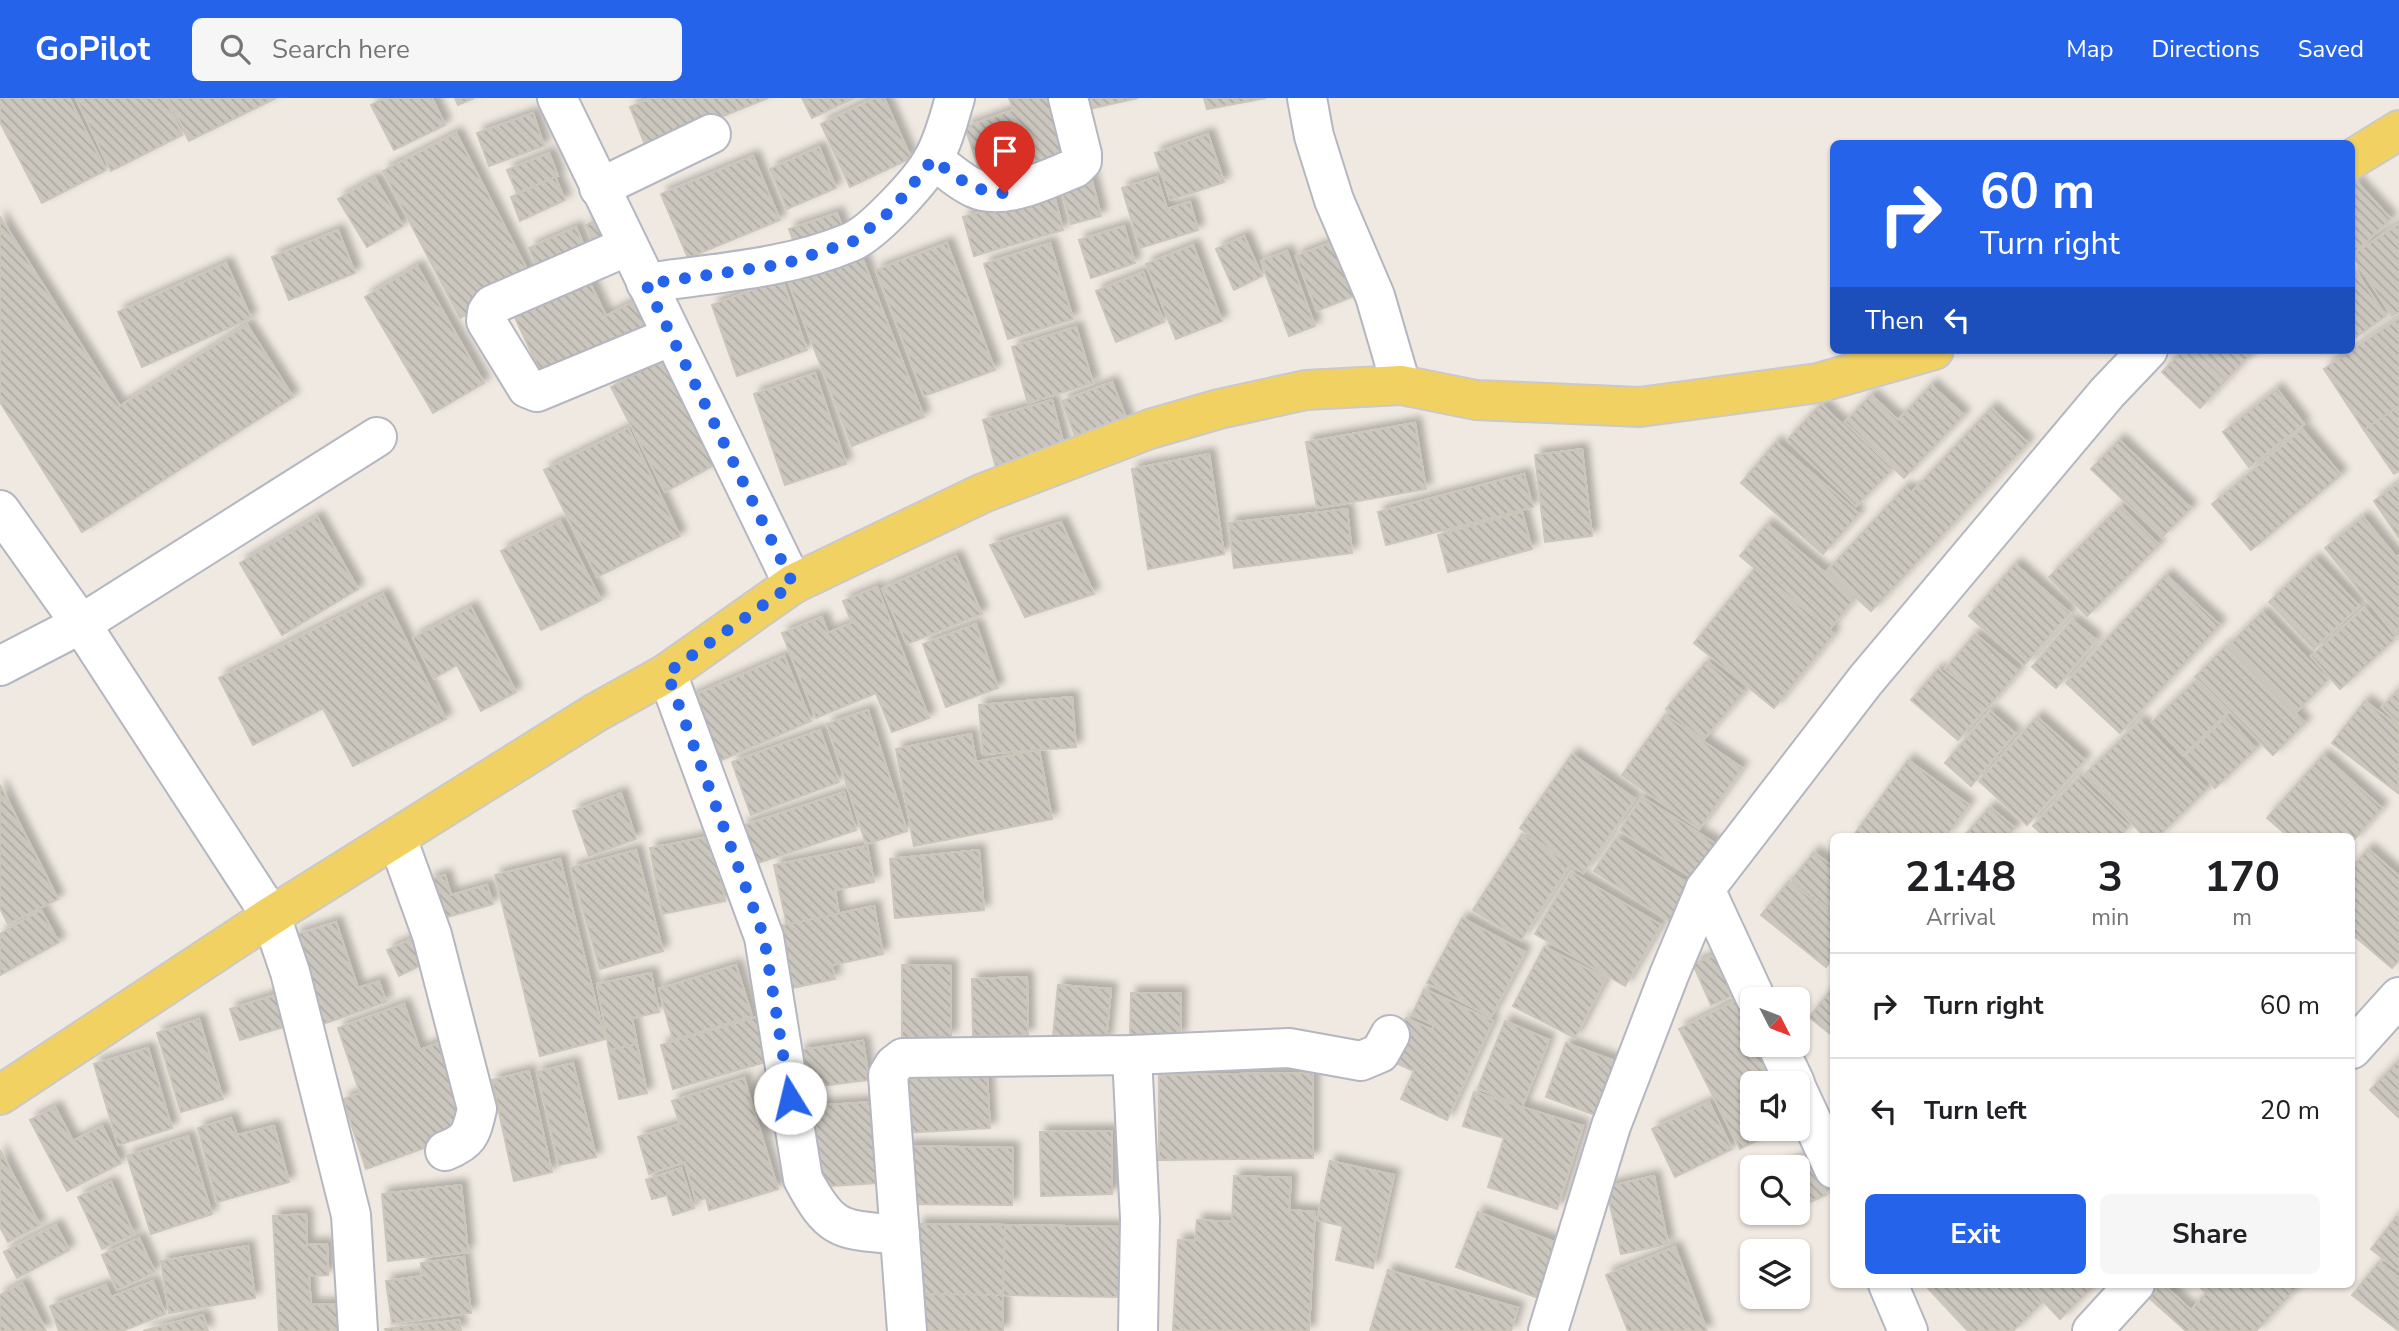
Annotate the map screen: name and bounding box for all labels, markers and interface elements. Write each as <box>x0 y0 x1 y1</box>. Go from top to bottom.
search box <box>192 18 682 81</box>
text: GoPilot <box>35 27 150 72</box>
icon: search <box>216 30 254 68</box>
text: Search here <box>272 32 410 67</box>
text: Map <box>2066 33 2113 65</box>
text: Directions <box>2151 33 2260 65</box>
text: Saved <box>2298 33 2364 65</box>
pin <box>975 121 1035 193</box>
icon: arrive <box>986 132 1024 170</box>
text: 60 m <box>1980 158 2095 225</box>
icon: right <box>1865 168 1956 259</box>
text: Turn right <box>1980 222 2120 265</box>
icon: left <box>1938 301 1976 339</box>
text: Then <box>1865 303 1924 338</box>
text: 21:48 <box>1905 849 2016 906</box>
text: 3 <box>2098 849 2123 906</box>
text: 170 <box>2204 849 2280 906</box>
text: Arrival <box>1926 902 1995 933</box>
text: min <box>2091 902 2129 933</box>
text: m <box>2232 902 2252 933</box>
north arrow <box>1740 987 1810 1057</box>
map controls <box>1740 987 1810 1309</box>
icon: right <box>1865 987 1903 1025</box>
text: Turn right <box>1924 988 2043 1023</box>
text: 60 m <box>2260 988 2320 1023</box>
position arrow <box>753 1061 827 1135</box>
button: sound <box>1740 1071 1810 1141</box>
icon: left <box>1865 1092 1903 1130</box>
text: Turn left <box>1924 1093 2027 1128</box>
text: 20 m <box>2260 1093 2320 1128</box>
button: search <box>1740 1155 1810 1225</box>
button: Exit <box>1865 1194 2086 1274</box>
button: Share <box>2100 1194 2320 1274</box>
button: layers <box>1740 1239 1810 1309</box>

